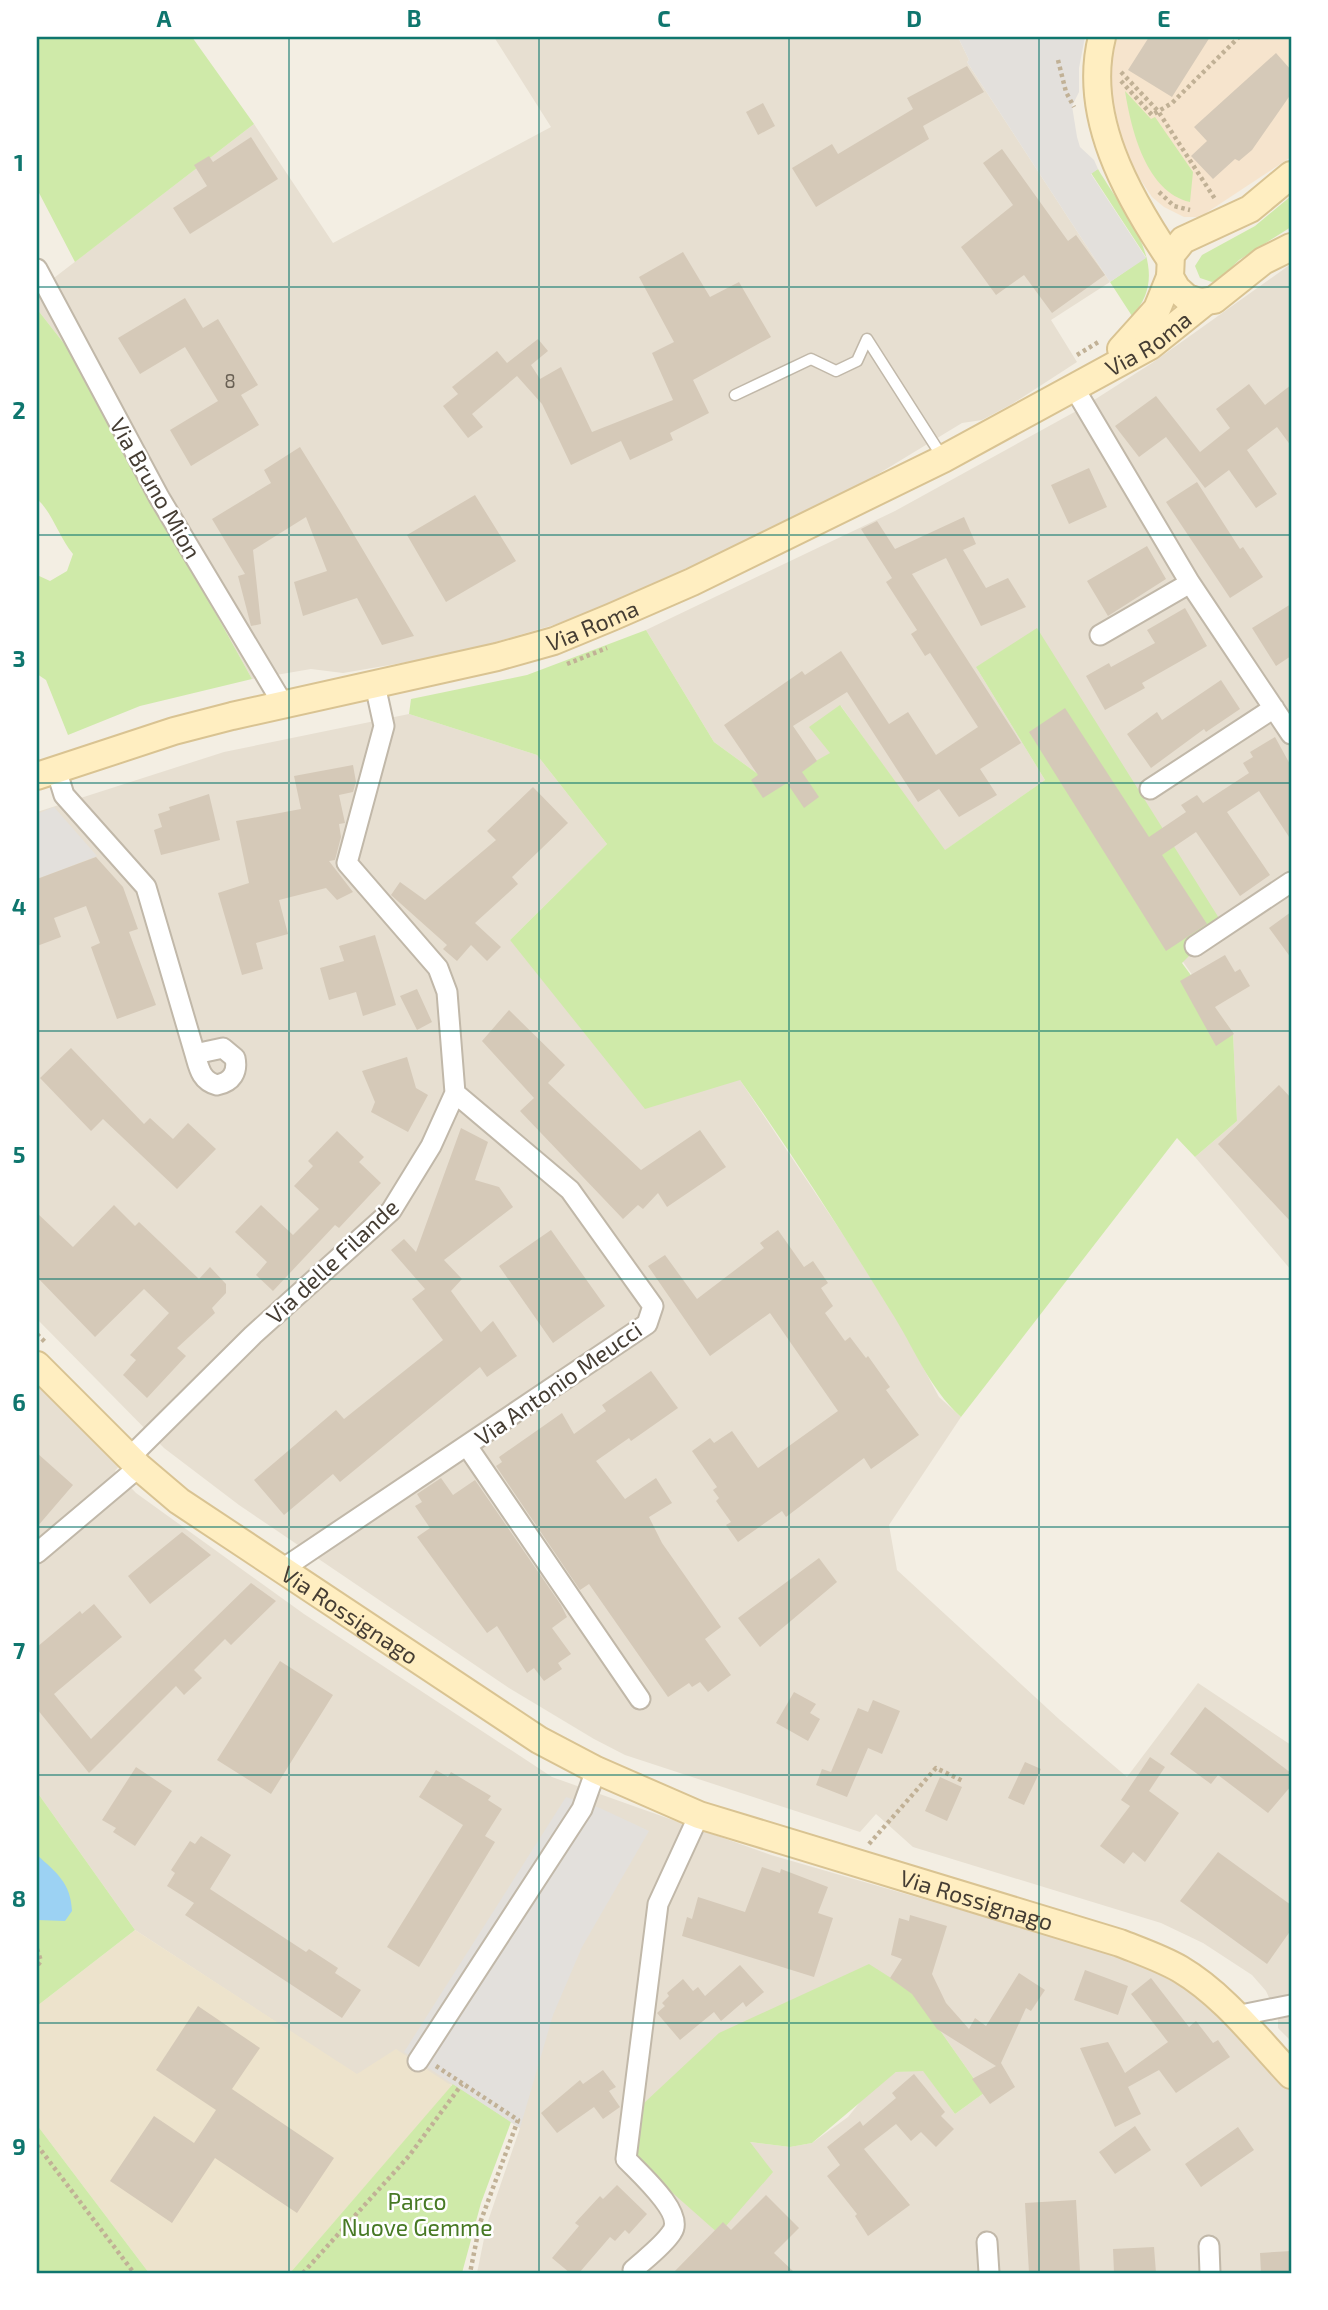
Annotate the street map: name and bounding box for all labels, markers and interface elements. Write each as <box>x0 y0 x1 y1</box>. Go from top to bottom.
text: A <box>156 4 172 32</box>
text: B <box>407 4 421 32</box>
text: C <box>657 4 671 32</box>
text: D <box>906 4 922 32</box>
text: E <box>1157 4 1171 32</box>
text: 1 <box>14 148 24 176</box>
street label: Via Roma <box>1100 305 1197 382</box>
house number: 8 <box>224 369 236 392</box>
text: 2 <box>12 396 26 424</box>
street label: Via Bruno Mion <box>104 413 208 563</box>
street label: Via Roma <box>543 593 643 657</box>
text: 3 <box>12 644 26 672</box>
text: 4 <box>12 892 26 920</box>
text: 5 <box>13 1140 25 1168</box>
street label: Via delle Filande <box>260 1193 404 1329</box>
street label: Via Antonio Meucci <box>469 1315 647 1451</box>
text: 6 <box>12 1388 26 1416</box>
street label: Via Rossignago <box>276 1559 424 1670</box>
text: 7 <box>13 1636 25 1664</box>
street label: Via Rossignago <box>897 1863 1057 1936</box>
text: 8 <box>12 1884 26 1912</box>
text: 9 <box>12 2132 26 2160</box>
park label: Parco Nuove Gemme <box>341 2187 493 2241</box>

